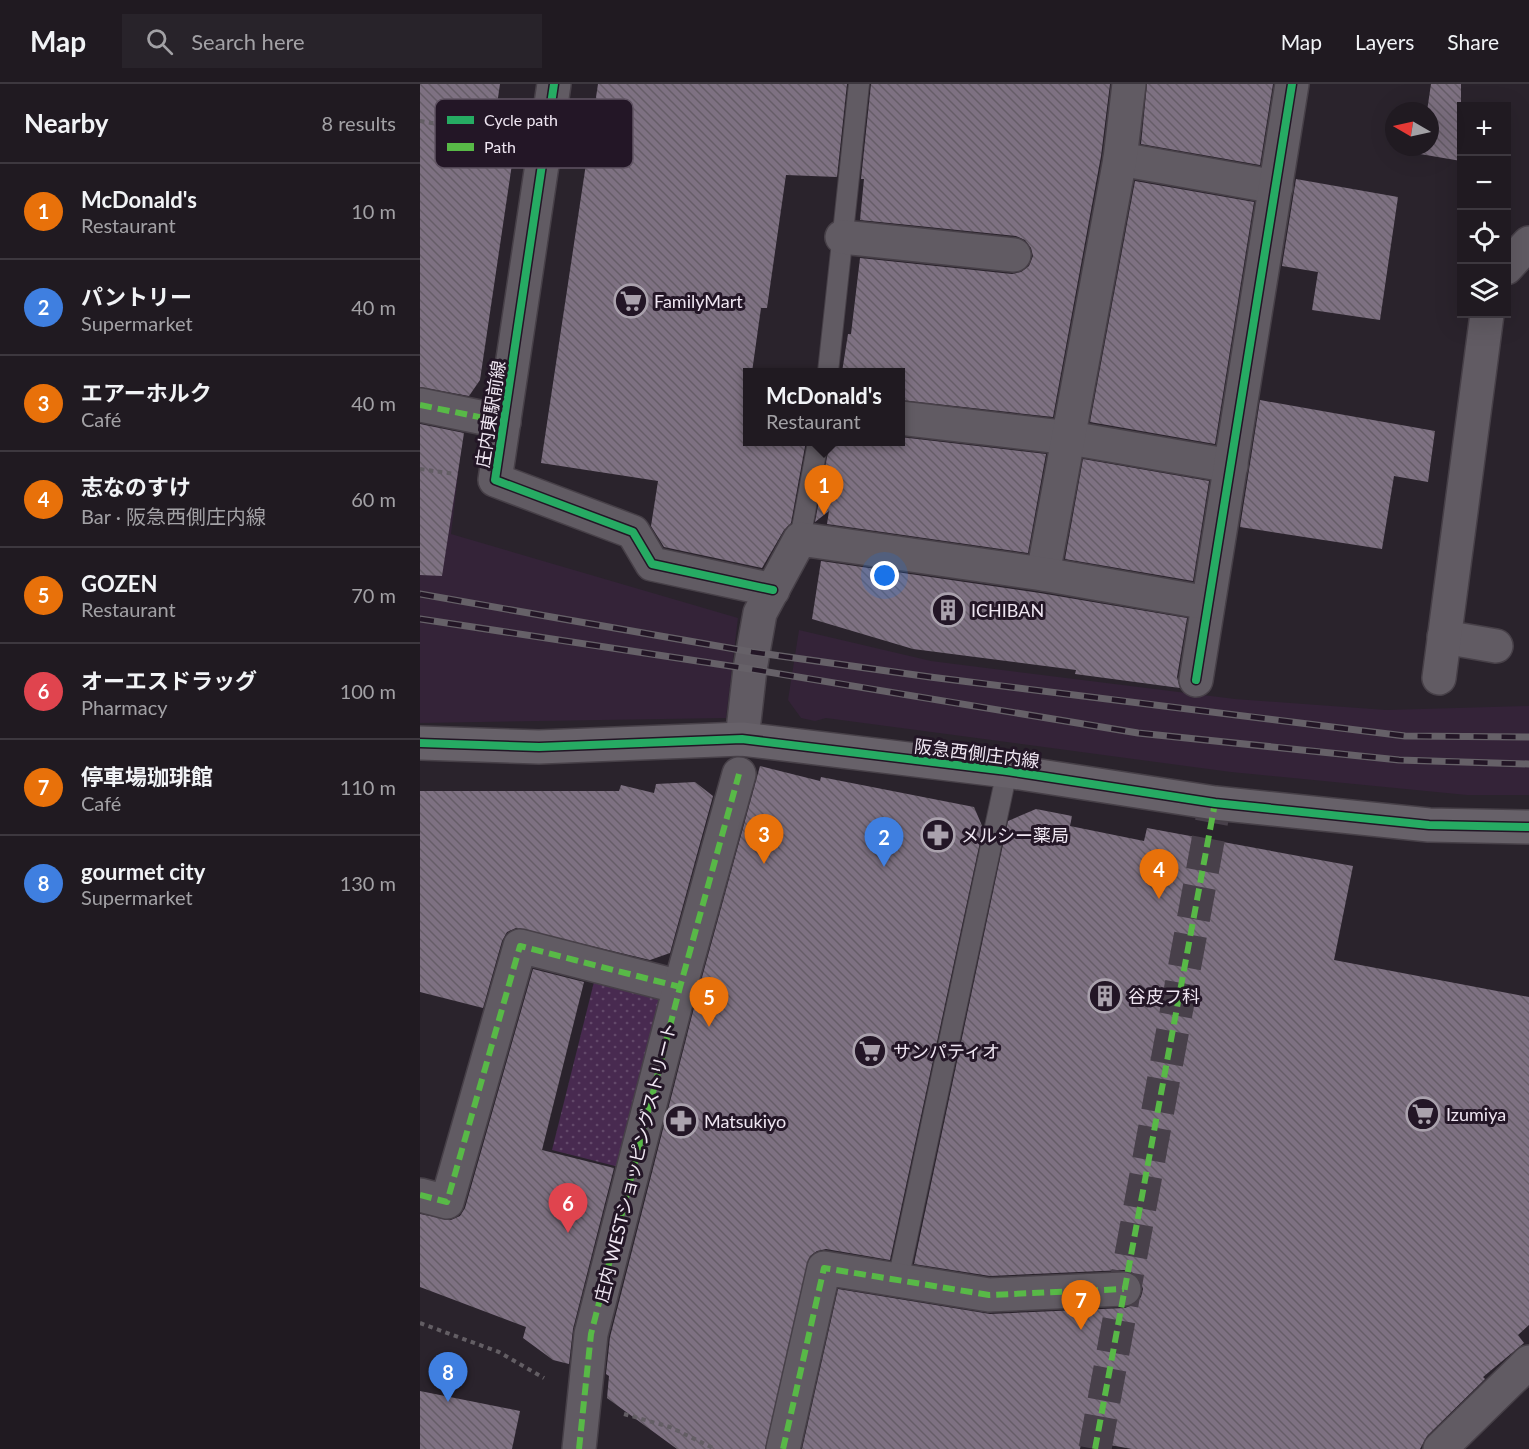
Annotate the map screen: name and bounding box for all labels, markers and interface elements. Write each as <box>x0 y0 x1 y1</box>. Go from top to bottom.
search box <box>122 14 542 68</box>
text: Map <box>30 24 86 58</box>
icon: search <box>143 25 176 58</box>
text: Search here <box>191 28 305 55</box>
text: Map <box>1281 29 1322 54</box>
text: Layers <box>1355 29 1414 54</box>
text: Share <box>1447 29 1499 54</box>
legend <box>435 99 633 168</box>
north arrow <box>1385 102 1439 156</box>
map controls <box>1457 102 1511 318</box>
button: + <box>1457 102 1511 156</box>
text: Nearby <box>24 107 109 139</box>
text: Cycle path <box>484 110 558 129</box>
text: 8 results <box>321 111 396 135</box>
text: Path <box>484 137 516 156</box>
button: − <box>1457 156 1511 210</box>
text: McDonald's <box>81 186 197 213</box>
text: 1 <box>38 199 49 223</box>
text: 10 m <box>351 199 396 223</box>
button: locate <box>1457 210 1511 264</box>
text: Restaurant <box>81 213 176 237</box>
button: layers <box>1457 264 1511 318</box>
text: パントリー <box>81 283 192 310</box>
supermarket icon: FamilyMart <box>613 283 649 319</box>
place label: FamilyMart <box>654 290 743 312</box>
text: 2 <box>38 295 49 319</box>
text: 40 m <box>351 295 396 319</box>
text: Supermarket <box>81 311 193 335</box>
street label: 庄内東駅前線 <box>471 359 509 469</box>
popup <box>743 368 905 446</box>
text: エアーホルク <box>81 379 212 406</box>
text: McDonald's <box>766 382 882 409</box>
text: 3 <box>38 391 49 415</box>
text: 40 m <box>351 391 396 415</box>
text: Café <box>81 407 121 431</box>
text: Restaurant <box>766 409 861 433</box>
pin: 1 <box>804 466 844 515</box>
text: 志なのすけ <box>81 473 191 500</box>
text: 4 <box>38 487 49 511</box>
text: 60 m <box>351 487 396 511</box>
text: Bar · 阪急西側庄内線 <box>81 504 266 528</box>
your location <box>870 561 899 590</box>
text: GOZEN <box>81 570 157 597</box>
text: 5 <box>38 583 49 607</box>
text: 70 m <box>351 583 396 607</box>
building icon: ICHIBAN <box>930 592 966 628</box>
text: Restaurant <box>81 597 176 621</box>
place label: ICHIBAN <box>971 599 1044 621</box>
text: オーエスドラッグ <box>81 667 257 694</box>
text: 6 <box>38 679 49 703</box>
text: 100 m <box>340 679 396 703</box>
text: Pharmacy <box>81 695 168 719</box>
street label: 阪急西側庄内線 <box>913 734 1041 772</box>
text: 停車場珈琲館 <box>81 763 213 790</box>
text: 7 <box>38 775 49 799</box>
text: 110 m <box>340 775 396 799</box>
text: Café <box>81 791 121 815</box>
pin: 3 <box>744 814 784 864</box>
pharmacy icon: メルシー薬局 <box>920 817 956 853</box>
pin: 2 <box>864 818 904 867</box>
place label: メルシー薬局 <box>961 824 1069 846</box>
pin: 4 <box>1140 850 1178 899</box>
text: gourmet city <box>81 858 205 885</box>
text: 8 <box>38 871 49 895</box>
text: 130 m <box>340 871 396 895</box>
text: Supermarket <box>81 885 193 909</box>
pin: 5 <box>690 978 728 1027</box>
building icon: 谷皮フ科 <box>1087 978 1123 1014</box>
place label: 谷皮フ科 <box>1128 985 1200 1007</box>
street label: 庄内 WESTショッピングストリート <box>589 1020 681 1304</box>
supermarket icon: サンパティオ <box>852 1033 888 1069</box>
place label: サンパティオ <box>893 1040 1000 1062</box>
supermarket icon: Izumiya <box>1405 1096 1441 1132</box>
pharmacy icon: Matsukiyo <box>663 1103 699 1139</box>
place label: Izumiya <box>1446 1103 1506 1125</box>
place label: Matsukiyo <box>704 1110 786 1132</box>
pin: 6 <box>548 1184 588 1233</box>
pin: 7 <box>1062 1280 1100 1330</box>
pin: 8 <box>429 1352 468 1402</box>

